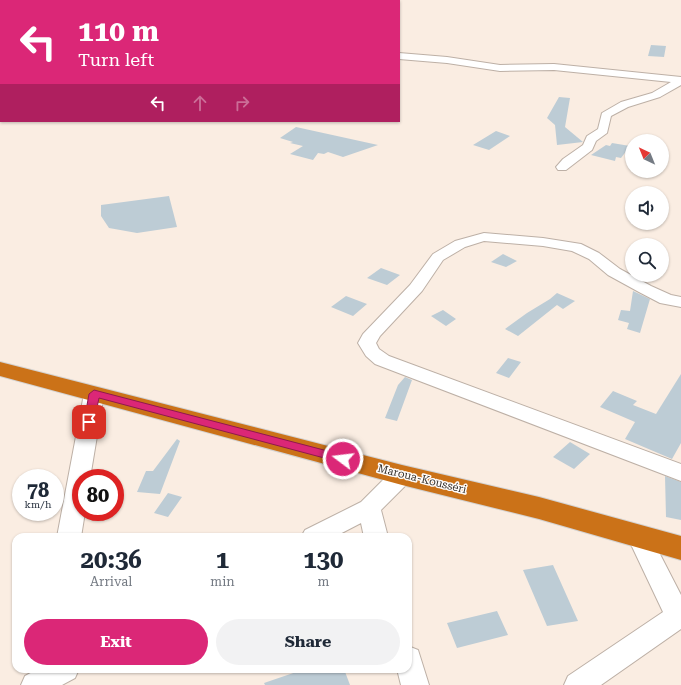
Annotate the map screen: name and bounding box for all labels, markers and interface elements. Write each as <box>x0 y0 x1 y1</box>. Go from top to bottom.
text: 110 m <box>78 15 159 48</box>
icon: left <box>12 16 64 68</box>
text: Turn left <box>78 49 154 70</box>
icon: left <box>147 92 169 114</box>
icon: ahead <box>189 92 211 114</box>
icon: right <box>231 92 253 114</box>
north arrow <box>625 134 669 178</box>
map controls <box>625 134 669 282</box>
button: sound <box>625 186 669 230</box>
button: search <box>625 238 669 282</box>
pin <box>72 405 106 439</box>
icon: arrive <box>78 411 100 433</box>
position arrow <box>322 438 364 480</box>
street label: Maroua-Kousséri <box>376 462 468 496</box>
speed limit sign: 80 <box>72 469 124 521</box>
text: 78 <box>27 478 49 502</box>
text: km/h <box>25 499 51 510</box>
text: 20:36 <box>81 546 142 574</box>
text: 1 <box>216 546 229 574</box>
text: 130 <box>303 546 344 574</box>
text: Arrival <box>90 574 132 589</box>
text: min <box>210 574 235 589</box>
text: m <box>317 574 329 589</box>
button: Exit <box>24 619 208 665</box>
button: Share <box>216 619 400 665</box>

